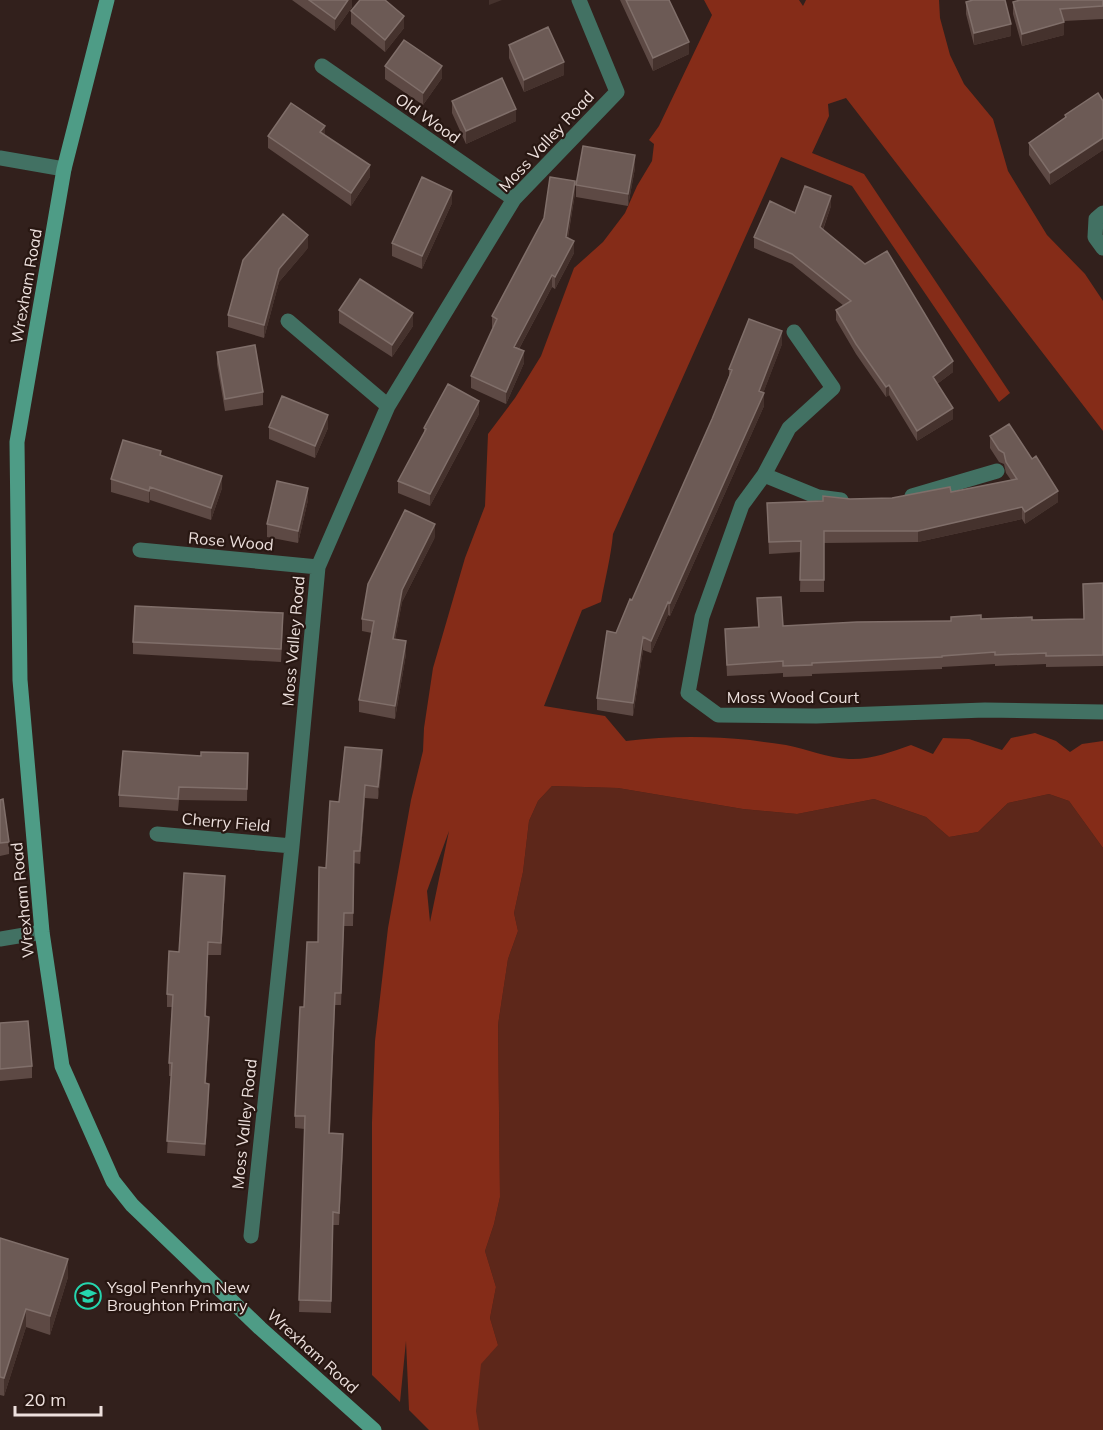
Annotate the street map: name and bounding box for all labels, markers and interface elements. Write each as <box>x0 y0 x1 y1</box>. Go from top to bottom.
street label: Moss Valley Road <box>494 86 598 196</box>
street label: Old Wood <box>392 88 464 148</box>
street label: Wrexham Road <box>6 227 46 345</box>
street label: Rose Wood <box>188 527 274 555</box>
street label: Moss Valley Road <box>277 575 309 707</box>
street label: Moss Wood Court <box>727 687 860 707</box>
street label: Cherry Field <box>181 808 271 836</box>
street label: Wrexham Road <box>6 841 38 959</box>
street label: Moss Valley Road <box>227 1058 261 1190</box>
place label: Ysgol Penrhyn New Broughton Primary <box>106 1277 250 1315</box>
school or university icon: Ysgol Penrhyn New Broughton Primary <box>73 1281 103 1311</box>
street label: Wrexham Road <box>263 1305 363 1397</box>
scale bar <box>15 1379 100 1417</box>
text: 20 m <box>24 1388 66 1411</box>

